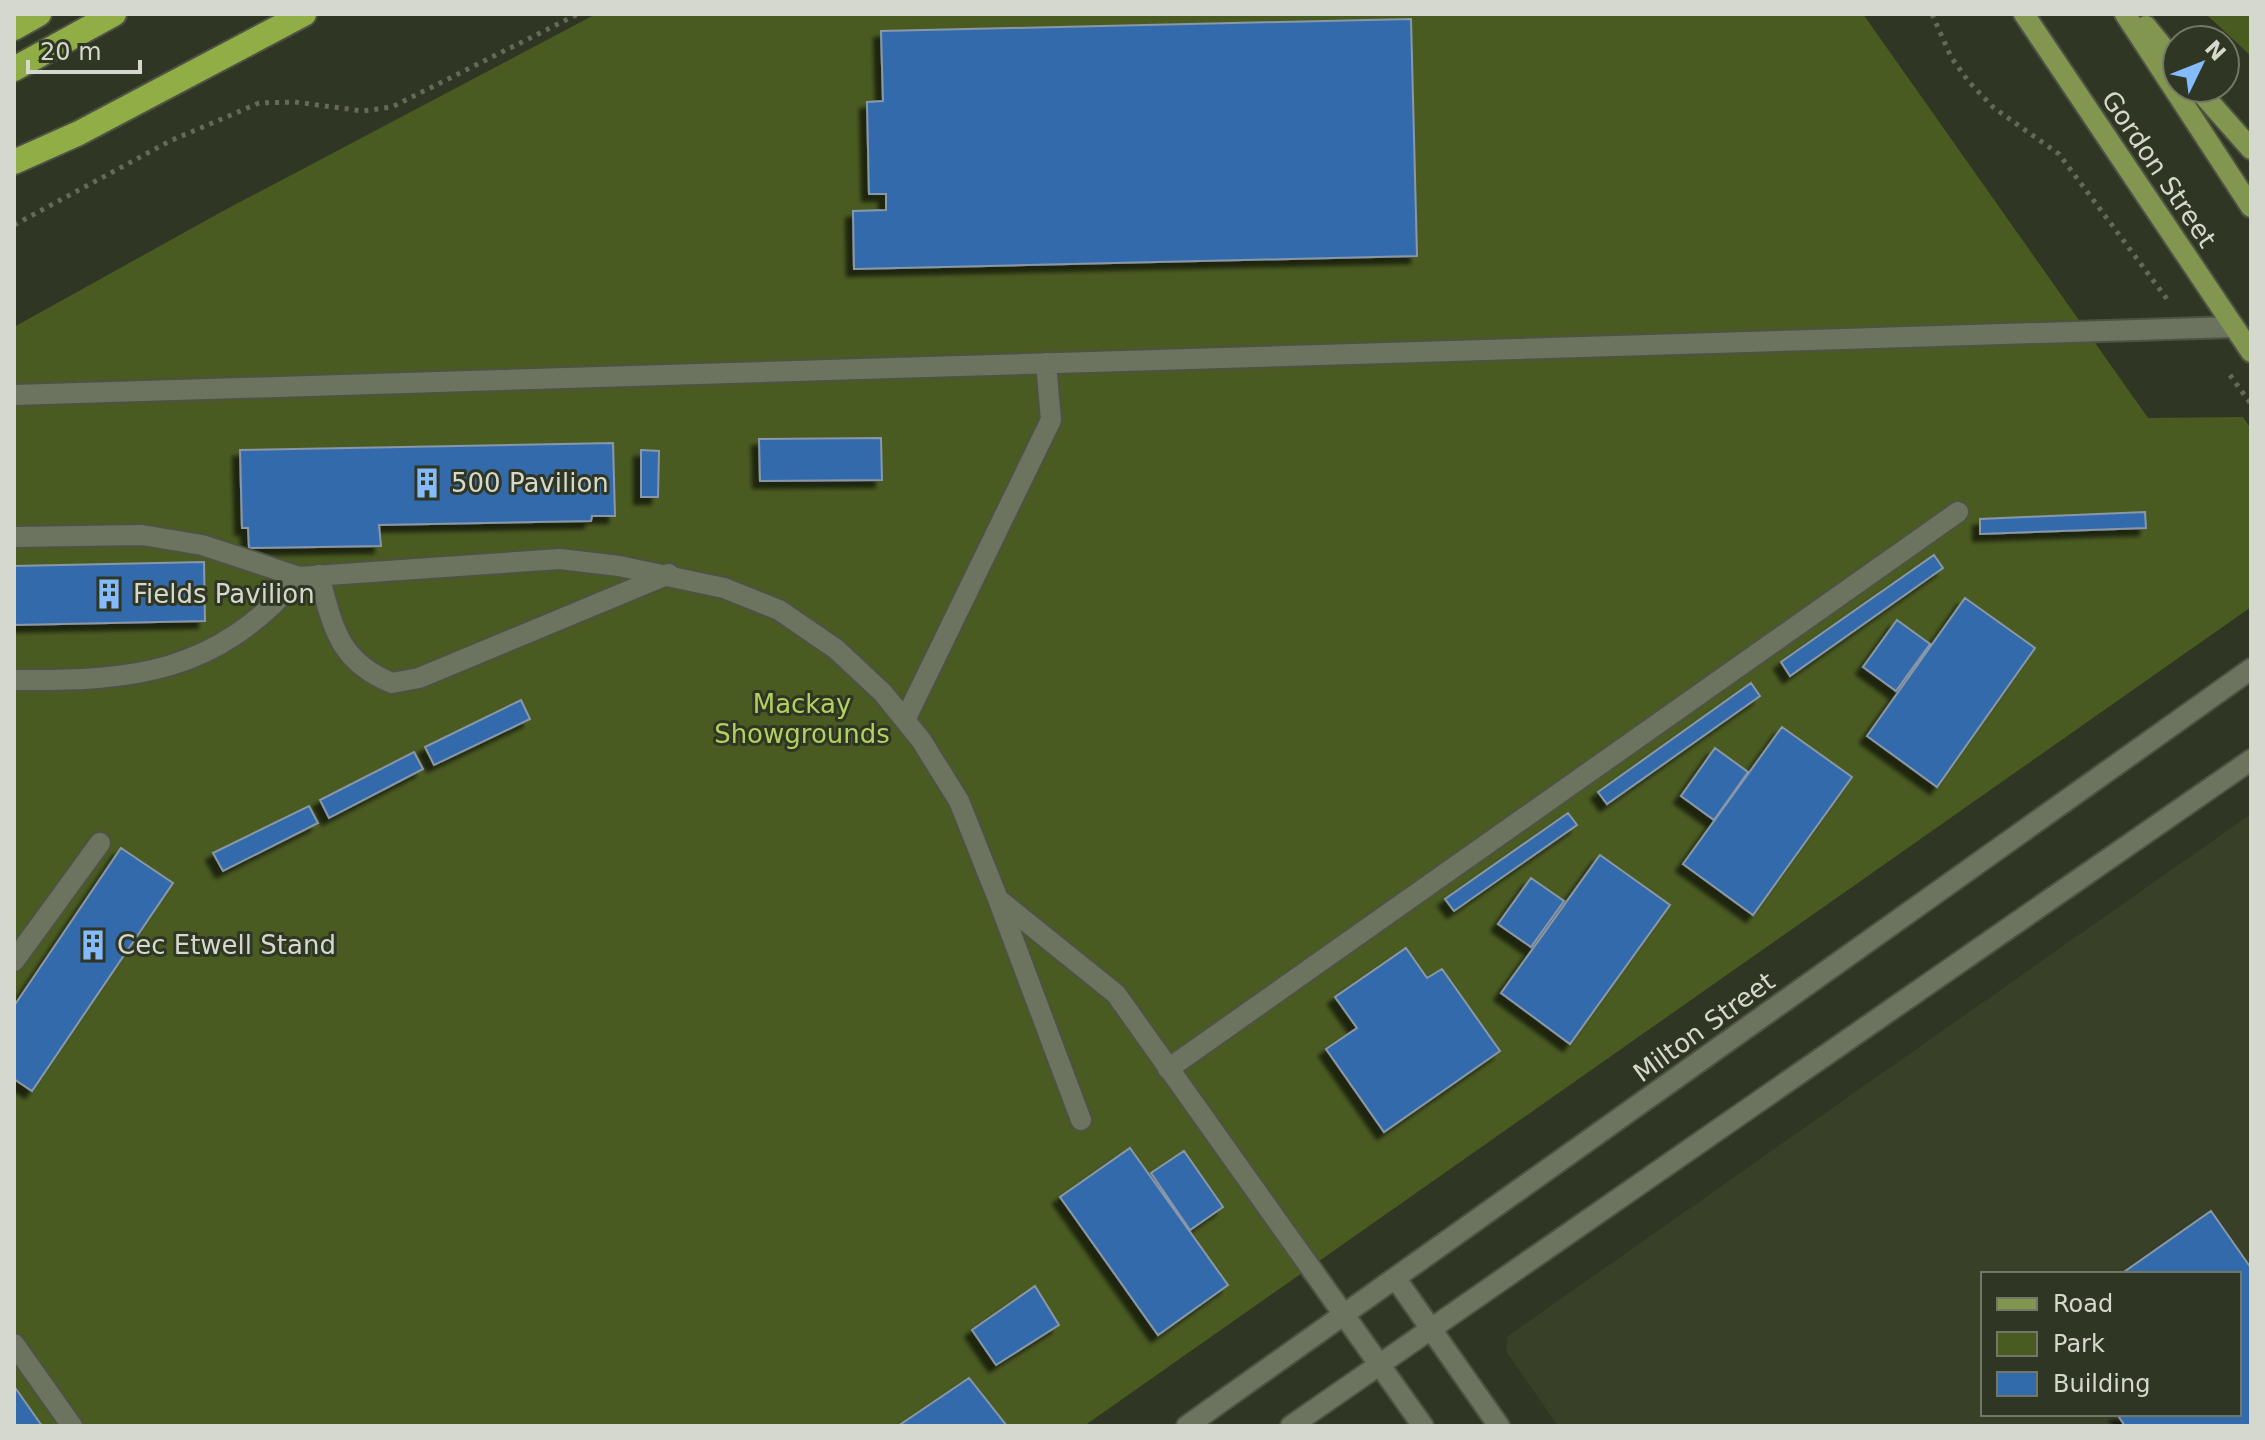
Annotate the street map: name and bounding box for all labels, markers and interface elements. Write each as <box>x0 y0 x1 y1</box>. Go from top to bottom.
scale bar <box>28 24 140 74</box>
north arrow <box>2161 24 2241 104</box>
text: N <box>2200 35 2231 66</box>
text: 20 m <box>40 38 102 66</box>
street label: Gordon Street <box>2096 85 2222 253</box>
building icon: 500 Pavilion <box>410 466 444 500</box>
place label: 500 Pavilion <box>451 468 609 498</box>
building icon: Fields Pavilion <box>92 577 126 611</box>
place label: Fields Pavilion <box>133 579 315 609</box>
park label: Mackay Showgrounds <box>714 689 890 749</box>
building icon: Cec Etwell Stand <box>76 928 110 962</box>
place label: Cec Etwell Stand <box>117 930 336 960</box>
street label: Milton Street <box>1628 966 1780 1088</box>
legend <box>1981 1272 2241 1416</box>
text: Road <box>2053 1290 2113 1318</box>
text: Park <box>2053 1330 2105 1358</box>
text: Building <box>2053 1370 2150 1398</box>

